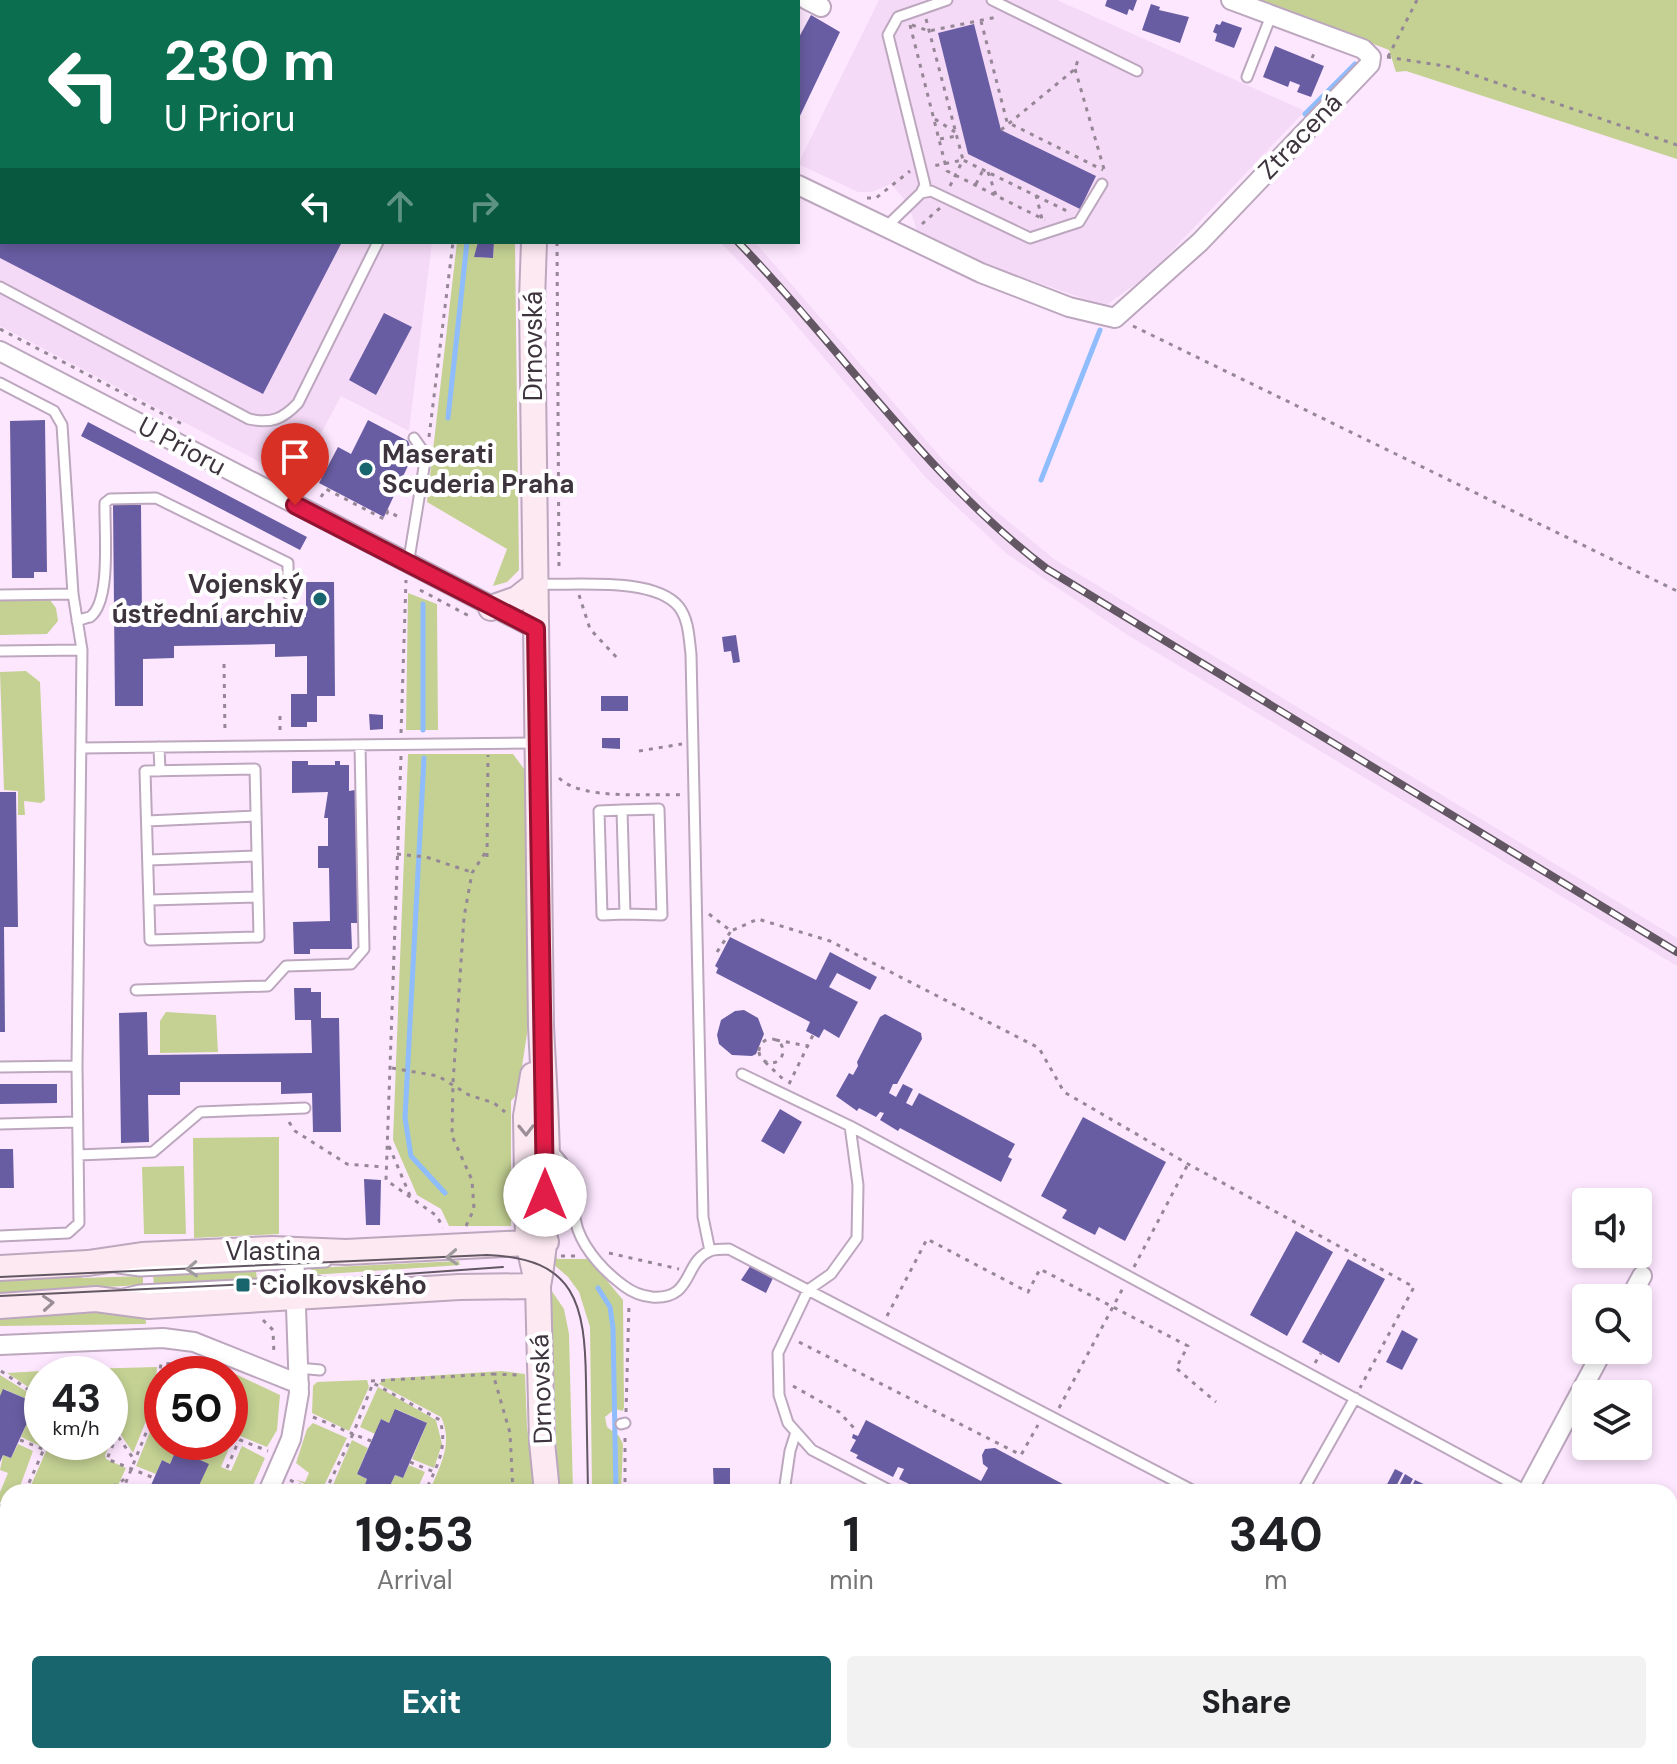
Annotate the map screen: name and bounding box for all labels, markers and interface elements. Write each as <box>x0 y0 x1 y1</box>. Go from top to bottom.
text: 230 m <box>164 24 335 97</box>
icon: left <box>32 32 136 136</box>
street label: Ztracená <box>1251 86 1349 186</box>
text: U Prioru <box>164 95 295 142</box>
icon: left <box>294 184 338 228</box>
icon: ahead <box>378 184 422 228</box>
icon: right <box>462 184 506 228</box>
street label: Drnovská <box>516 291 550 401</box>
street label: U Prioru <box>132 409 232 483</box>
pin <box>261 423 329 505</box>
icon: arrive <box>273 435 317 479</box>
place label: Maserati Scuderia Praha <box>382 437 574 501</box>
marker: Maserati Scuderia Praha <box>357 460 375 478</box>
place label: Vojenský ústřední archiv <box>112 567 304 631</box>
marker: Vojenský ústřední archiv <box>311 590 329 608</box>
one-way arrow <box>518 1124 535 1137</box>
position arrow <box>503 1153 587 1237</box>
map controls <box>1572 1188 1652 1460</box>
button: sound <box>1572 1188 1652 1268</box>
street label: Vlastina <box>225 1234 321 1268</box>
one-way arrow <box>445 1248 458 1265</box>
one-way arrow <box>185 1260 198 1277</box>
place label: Ciolkovského <box>259 1268 427 1302</box>
marker: Ciolkovského <box>234 1276 252 1294</box>
button: search <box>1572 1284 1652 1364</box>
one-way arrow <box>42 1295 55 1312</box>
street label: Drnovská <box>522 1333 560 1445</box>
speed limit sign: 50 <box>144 1356 248 1460</box>
text: 43 <box>51 1372 101 1424</box>
button: layers <box>1572 1380 1652 1460</box>
text: km/h <box>52 1415 100 1441</box>
text: 19:53 <box>355 1503 474 1566</box>
text: 1 <box>843 1503 860 1566</box>
text: 340 <box>1229 1503 1323 1566</box>
text: Arrival <box>377 1563 453 1597</box>
text: min <box>829 1563 874 1597</box>
text: m <box>1264 1563 1287 1597</box>
button: Exit <box>32 1656 831 1748</box>
button: Share <box>847 1656 1646 1748</box>

